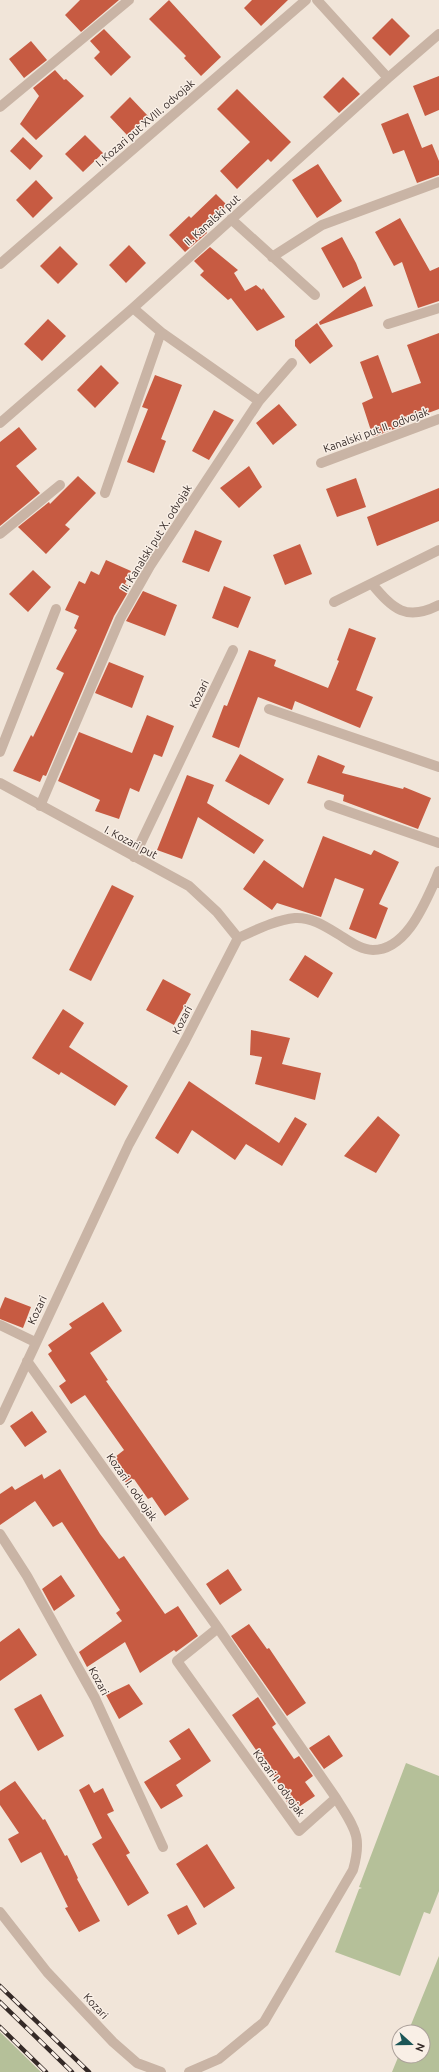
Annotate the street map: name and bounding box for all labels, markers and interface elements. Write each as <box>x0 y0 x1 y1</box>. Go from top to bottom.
street label: I. Kozari put XVIII. odvojak <box>93 77 197 169</box>
street label: II. Kanalski put <box>182 191 243 248</box>
street label: Kanalski put II. odvojak <box>321 405 431 455</box>
street label: II. Kanalski put X. odvojak <box>118 482 194 594</box>
street label: Kozari <box>187 678 211 710</box>
street label: I. Kozari put <box>103 823 160 861</box>
street label: Kozari <box>170 1004 194 1036</box>
street label: Kozari <box>25 1294 49 1326</box>
street label: Kozari I. odvojak <box>104 1451 160 1523</box>
street label: Kozari <box>87 1665 111 1697</box>
street label: Kozari I. odvojak <box>251 1747 307 1819</box>
street label: Kozari <box>81 1991 111 2021</box>
north arrow <box>391 2024 431 2064</box>
text: N <box>413 2042 427 2054</box>

